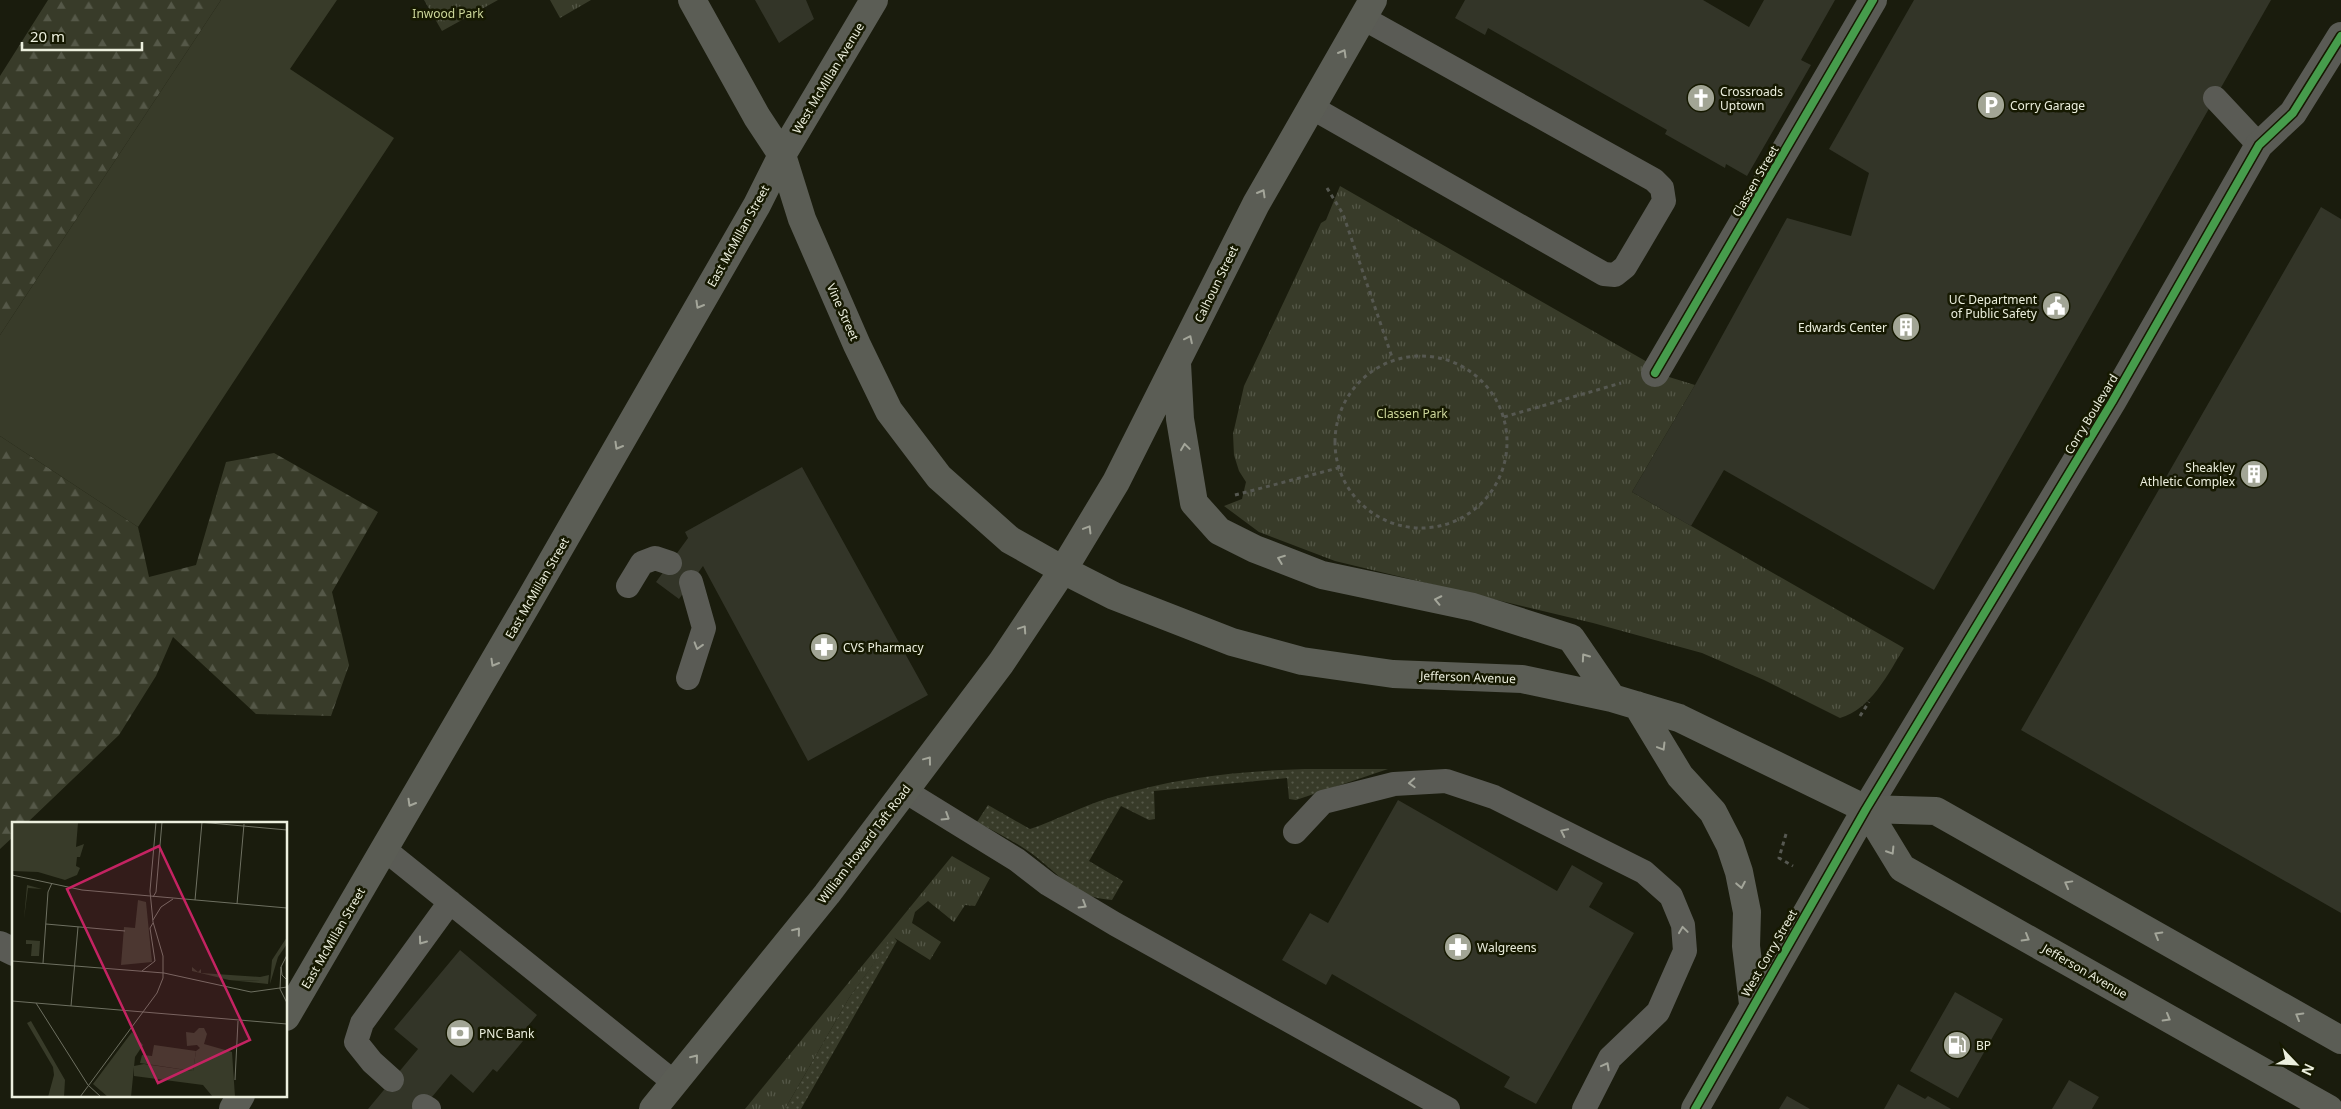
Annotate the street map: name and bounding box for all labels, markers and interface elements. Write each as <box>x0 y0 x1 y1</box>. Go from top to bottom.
park label: Inwood Park <box>412 5 484 22</box>
street label: West McMillan Avenue <box>788 19 868 137</box>
scale bar <box>22 20 142 52</box>
text: 20 m <box>30 26 65 46</box>
one-way arrow <box>1336 49 1346 58</box>
church icon: Crossroads Uptown <box>1686 83 1716 113</box>
place label: Crossroads Uptown <box>1720 83 1783 114</box>
parking icon: Corry Garage <box>1976 90 2006 120</box>
place label: Corry Garage <box>2010 97 2085 114</box>
street label: Classen Street <box>1728 142 1783 220</box>
street label: East McMillan Street <box>703 181 773 290</box>
one-way arrow <box>1255 190 1265 199</box>
street label: Calhoun Street <box>1190 242 1242 325</box>
street label: Vine Street <box>823 281 863 344</box>
place label: UC Department of Public Safety <box>1949 291 2038 322</box>
public building icon: UC Department of Public Safety <box>2041 291 2071 321</box>
one-way arrow <box>696 300 706 309</box>
building icon: Edwards Center <box>1891 312 1921 342</box>
place label: Edwards Center <box>1798 319 1887 336</box>
one-way arrow <box>1183 335 1193 344</box>
street label: Corry Boulevard <box>2060 371 2122 457</box>
park label: Classen Park <box>1376 405 1448 422</box>
one-way arrow <box>615 441 625 450</box>
one-way arrow <box>1180 442 1190 451</box>
place label: Sheakley Athletic Complex <box>2140 459 2236 490</box>
building icon: Sheakley Athletic Complex <box>2239 459 2269 489</box>
one-way arrow <box>1082 525 1092 534</box>
street label: East McMillan Street <box>501 534 573 642</box>
one-way arrow <box>1277 555 1286 566</box>
one-way arrow <box>1433 595 1442 605</box>
one-way arrow <box>1017 625 1026 635</box>
pharmacy icon: CVS Pharmacy <box>809 632 839 662</box>
place label: CVS Pharmacy <box>843 639 925 656</box>
one-way arrow <box>694 641 704 649</box>
one-way arrow <box>1581 654 1591 663</box>
one-way arrow <box>490 657 500 666</box>
street label: Jefferson Avenue <box>1419 667 1516 687</box>
one-way arrow <box>1656 741 1665 750</box>
one-way arrow <box>922 756 931 766</box>
one-way arrow <box>1408 777 1416 788</box>
street label: William Howard Taft Road <box>814 781 914 907</box>
one-way arrow <box>408 798 418 807</box>
one-way arrow <box>941 810 950 820</box>
inset map <box>12 822 288 1096</box>
one-way arrow <box>1560 828 1569 838</box>
one-way arrow <box>1885 845 1895 854</box>
one-way arrow <box>1736 881 1746 890</box>
one-way arrow <box>2064 881 2073 891</box>
street label: East McMillan Street <box>297 884 369 992</box>
one-way arrow <box>1077 898 1086 908</box>
street label: West Corry Street <box>1737 906 1801 1000</box>
one-way arrow <box>1678 926 1689 934</box>
one-way arrow <box>792 928 800 937</box>
one-way arrow <box>2021 931 2030 941</box>
pharmacy icon: Walgreens <box>1443 932 1473 962</box>
one-way arrow <box>2154 932 2163 942</box>
one-way arrow <box>419 935 428 945</box>
place label: Walgreens <box>1477 939 1537 956</box>
street label: Jefferson Avenue <box>2038 939 2131 1002</box>
one-way arrow <box>2162 1011 2171 1021</box>
one-way arrow <box>2295 1012 2304 1022</box>
bank icon: PNC Bank <box>445 1018 475 1048</box>
place label: PNC Bank <box>479 1025 535 1042</box>
fuel station icon: BP <box>1942 1030 1972 1060</box>
place label: BP <box>1976 1037 1991 1054</box>
north arrow <box>2271 1039 2321 1089</box>
one-way arrow <box>690 1054 699 1063</box>
text: N <box>2297 1061 2319 1079</box>
one-way arrow <box>1600 1062 1610 1071</box>

